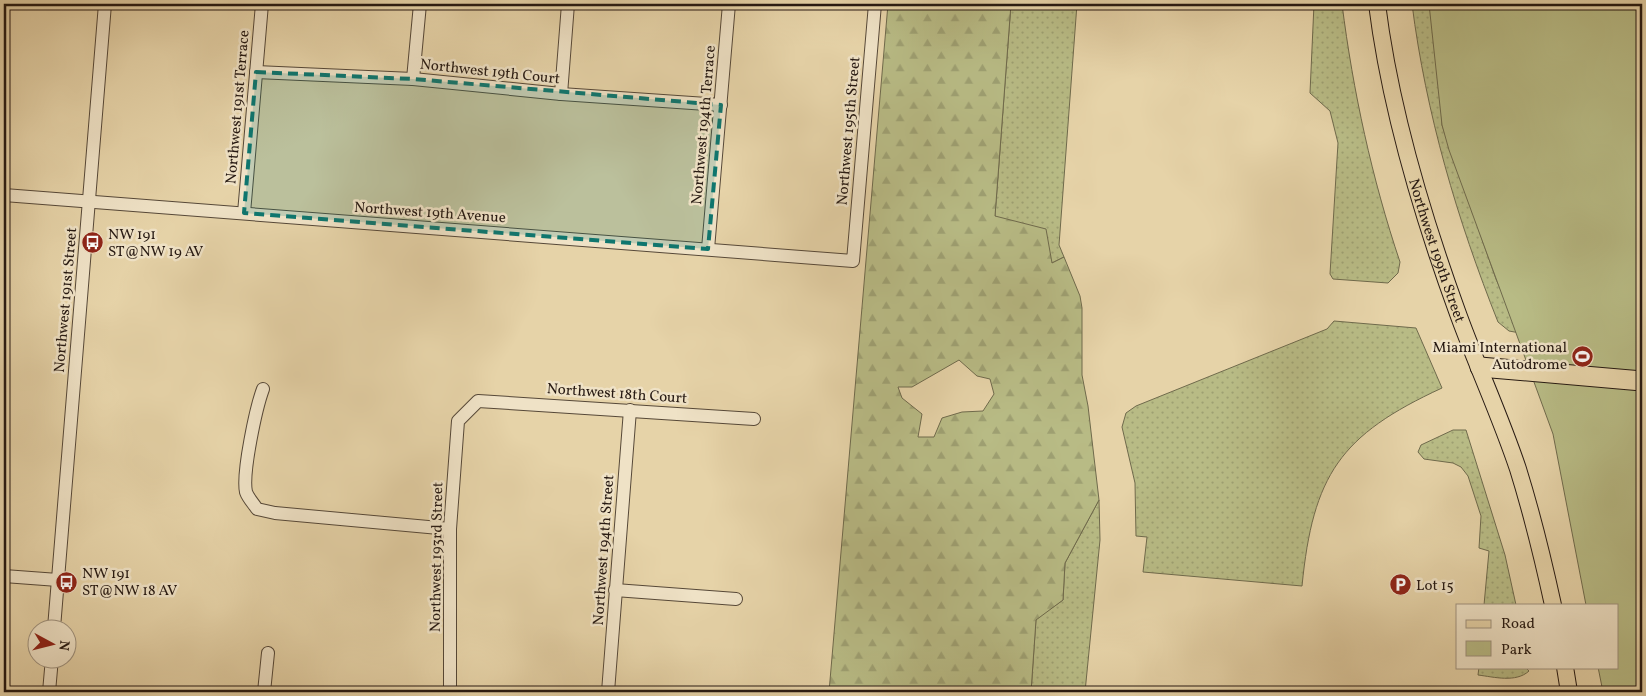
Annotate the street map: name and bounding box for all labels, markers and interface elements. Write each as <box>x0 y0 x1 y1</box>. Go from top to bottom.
street label: Northwest 191st Terrace <box>221 29 256 185</box>
street label: Northwest 194th Terrace <box>687 45 722 206</box>
street label: Northwest 19th Court <box>419 55 561 90</box>
street label: Northwest 195th Street <box>833 56 866 206</box>
street label: Northwest 199th Street <box>1402 176 1469 326</box>
street label: Northwest 19th Avenue <box>353 198 507 229</box>
place label: NW 191 ST@NW 19 AV <box>108 225 203 263</box>
street label: Northwest 191st Street <box>50 227 83 374</box>
bus stop icon: NW 191 ST@NW 19 AV <box>80 231 104 255</box>
place label: Miami International Autodrome <box>1433 338 1567 376</box>
sports icon: Miami International Autodrome <box>1571 344 1595 368</box>
street label: Northwest 18th Court <box>546 379 688 410</box>
street label: Northwest 194th Street <box>589 474 620 626</box>
street label: Northwest 193rd Street <box>426 482 449 632</box>
place label: NW 191 ST@NW 18 AV <box>82 564 177 602</box>
bus stop icon: NW 191 ST@NW 18 AV <box>54 570 78 594</box>
parking icon: Lot 15 <box>1388 573 1412 597</box>
place label: Lot 15 <box>1416 576 1454 597</box>
legend <box>1456 604 1618 668</box>
text: Road <box>1501 614 1535 635</box>
north arrow <box>28 618 78 668</box>
text: N <box>53 639 73 652</box>
text: Park <box>1501 640 1532 661</box>

